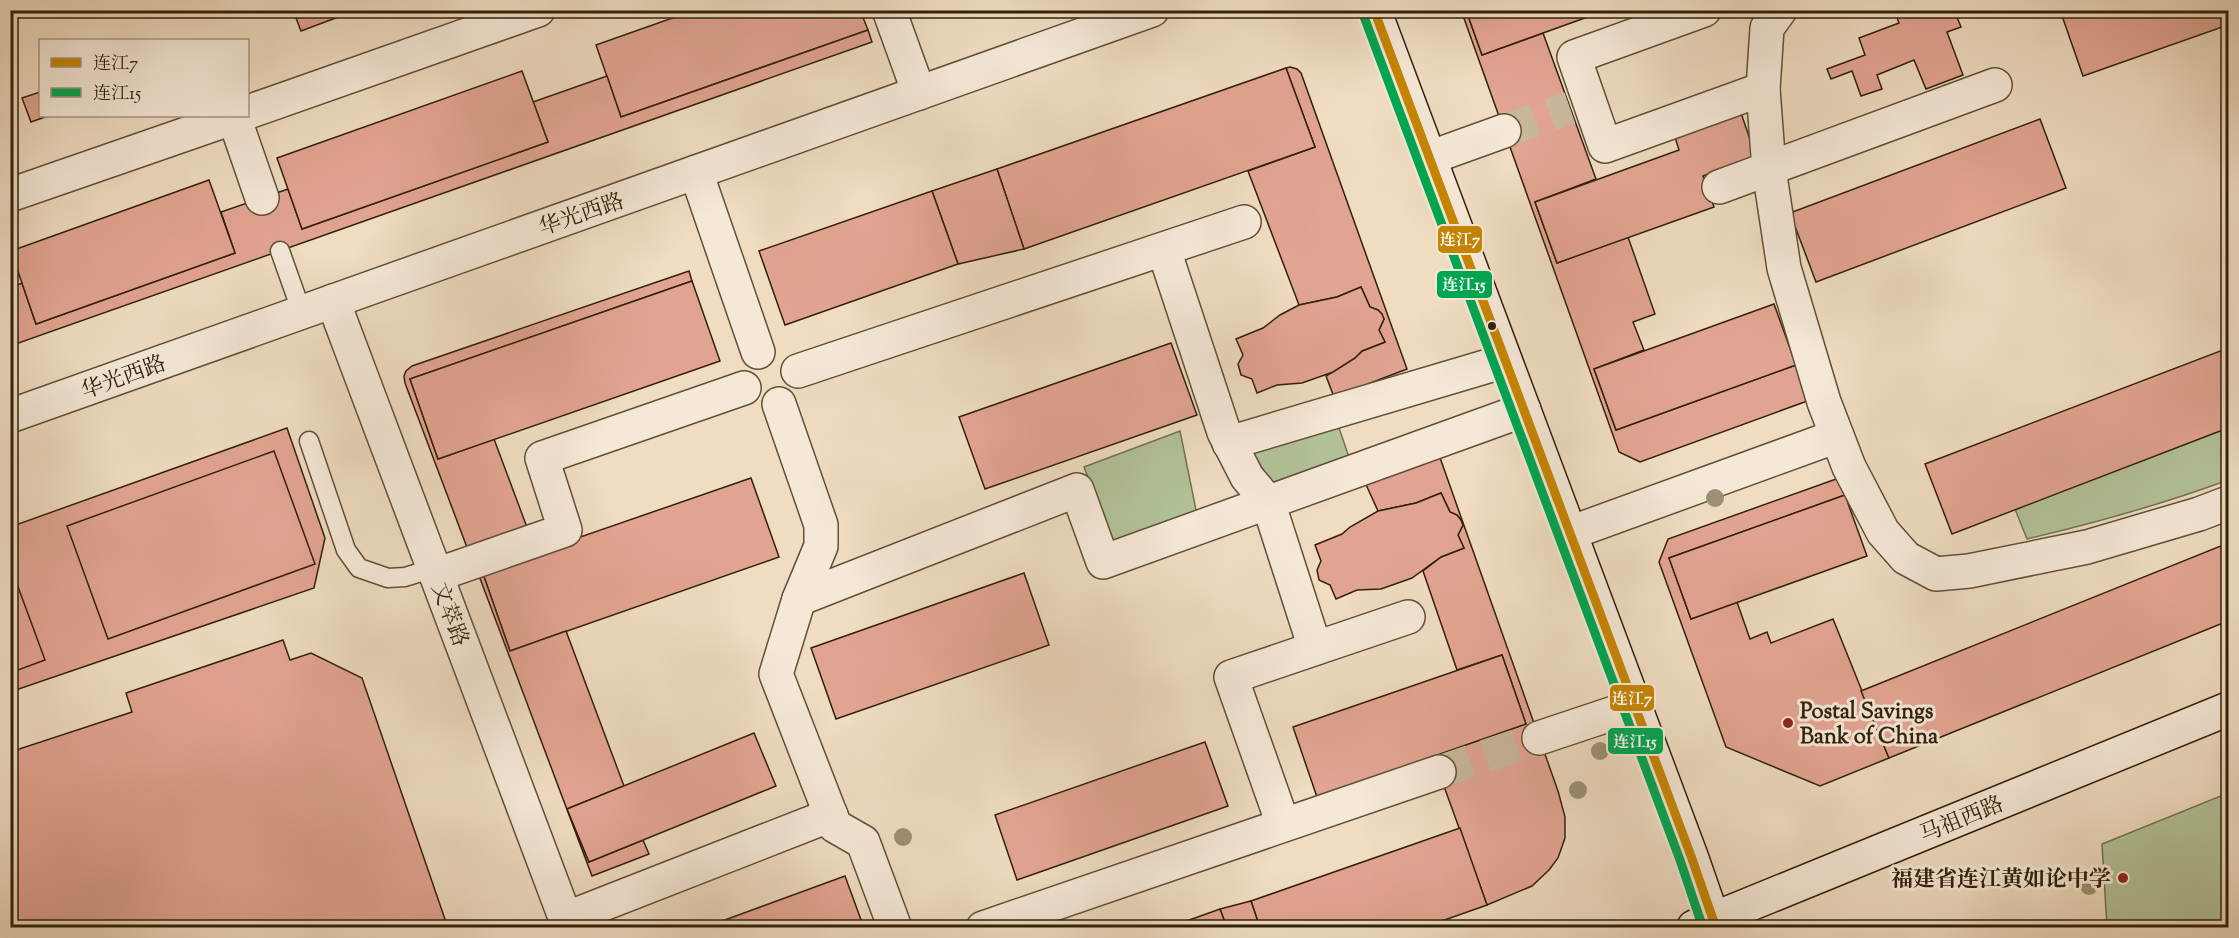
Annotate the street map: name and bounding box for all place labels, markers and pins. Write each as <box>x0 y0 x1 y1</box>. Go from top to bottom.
unlabelled marker <box>1486 320 1498 332</box>
place label: Postal Savings Bank of China <box>1800 697 1939 754</box>
marker: Postal Savings Bank of China <box>1781 716 1795 730</box>
place label: 福建省连江黄如论中学 <box>1891 865 2111 897</box>
marker: 福建省连江黄如论中学 <box>2116 871 2130 885</box>

